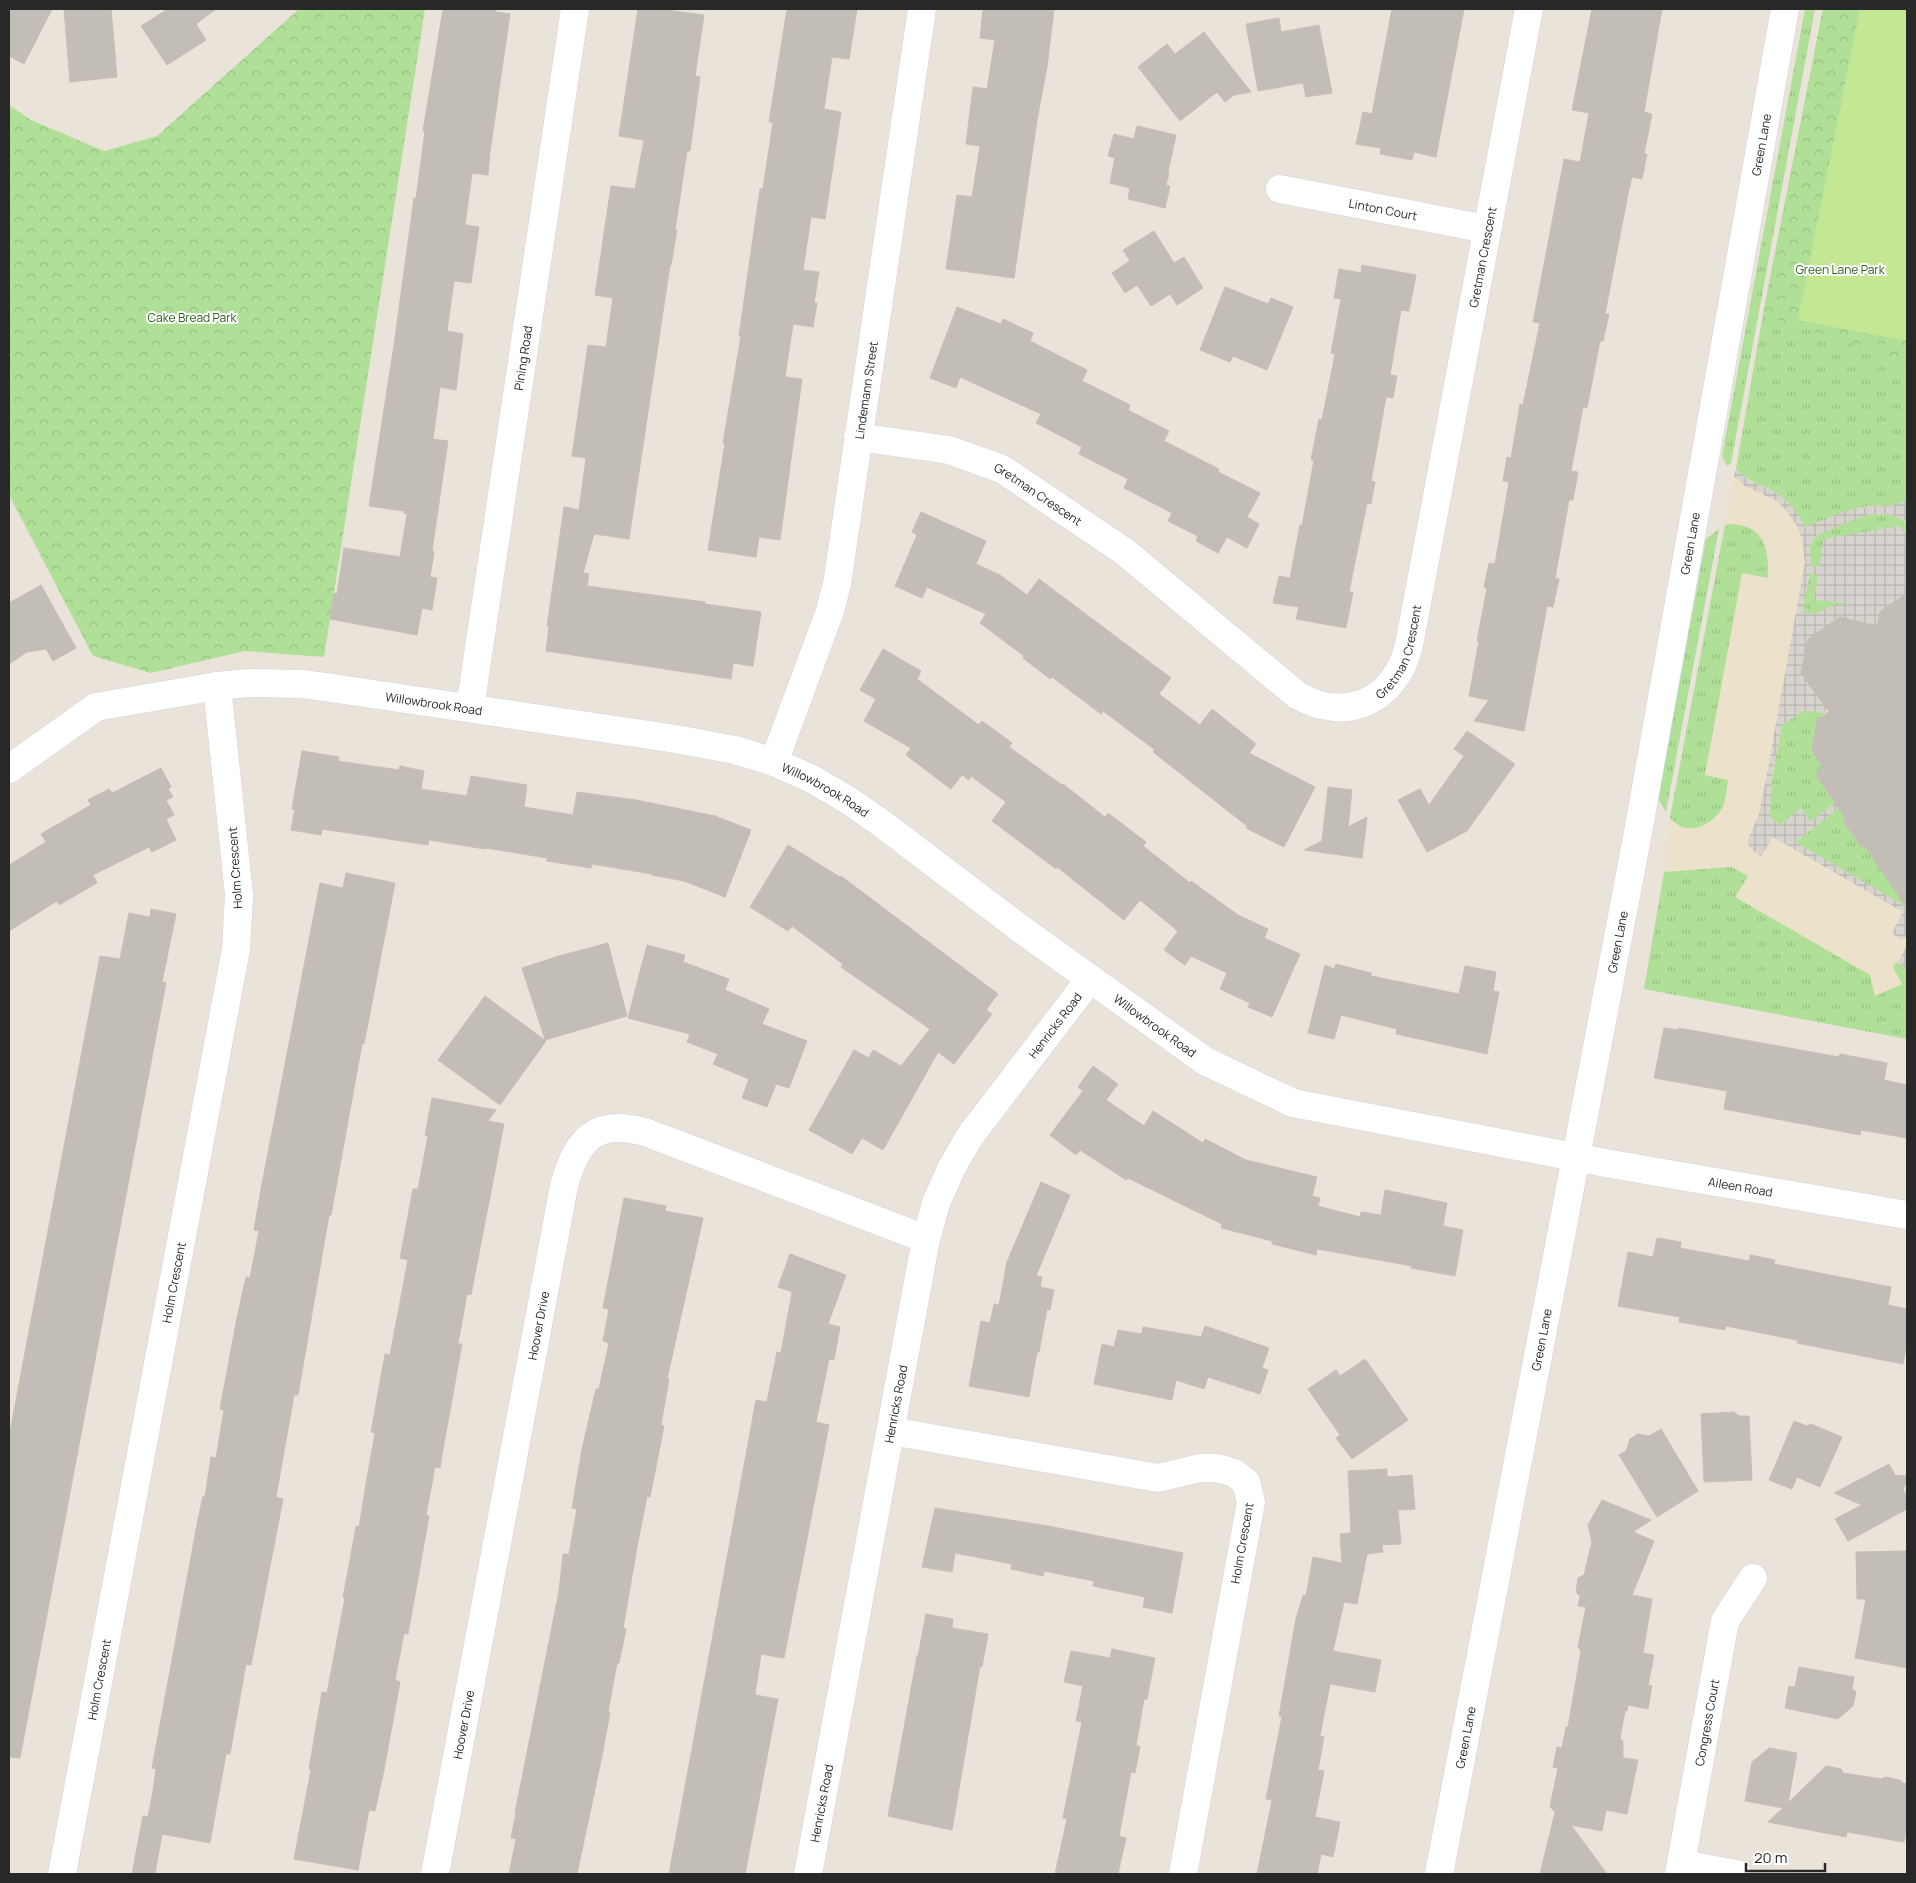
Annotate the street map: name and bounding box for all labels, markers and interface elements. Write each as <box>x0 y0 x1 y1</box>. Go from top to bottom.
street label: Green Lane <box>1747 112 1775 177</box>
street label: Linton Court <box>1347 194 1419 224</box>
street label: Gretman Crescent <box>1464 205 1500 309</box>
park label: Green Lane Park <box>1795 261 1886 278</box>
park label: Cake Bread Park <box>147 309 238 326</box>
street label: Pining Road <box>509 324 536 391</box>
street label: Lindemann Street <box>850 340 881 440</box>
street label: Gretman Crescent <box>992 459 1086 529</box>
street label: Green Lane <box>1676 511 1703 576</box>
street label: Gretman Crescent <box>1372 603 1425 703</box>
street label: Willowbrook Road <box>384 688 483 719</box>
street label: Willowbrook Road <box>779 758 873 821</box>
street label: Holm Crescent <box>224 826 246 910</box>
street label: Green Lane <box>1603 909 1631 974</box>
street label: Henricks Road <box>1024 989 1085 1062</box>
street label: Willowbrook Road <box>1110 990 1200 1061</box>
street label: Aileen Road <box>1707 1172 1774 1200</box>
street label: Holm Crescent <box>157 1240 189 1324</box>
street label: Hoover Drive <box>523 1290 553 1361</box>
street label: Green Lane <box>1527 1307 1555 1372</box>
street label: Henricks Road <box>880 1364 911 1444</box>
street label: Holm Crescent <box>1227 1501 1258 1585</box>
street label: Holm Crescent <box>83 1637 115 1721</box>
street label: Congress Court <box>1690 1677 1723 1767</box>
street label: Hoover Drive <box>448 1689 478 1761</box>
street label: Green Lane <box>1451 1705 1479 1770</box>
street label: Henricks Road <box>806 1763 837 1844</box>
scale bar <box>1746 1840 1825 1872</box>
text: 20 m <box>1754 1847 1787 1868</box>

